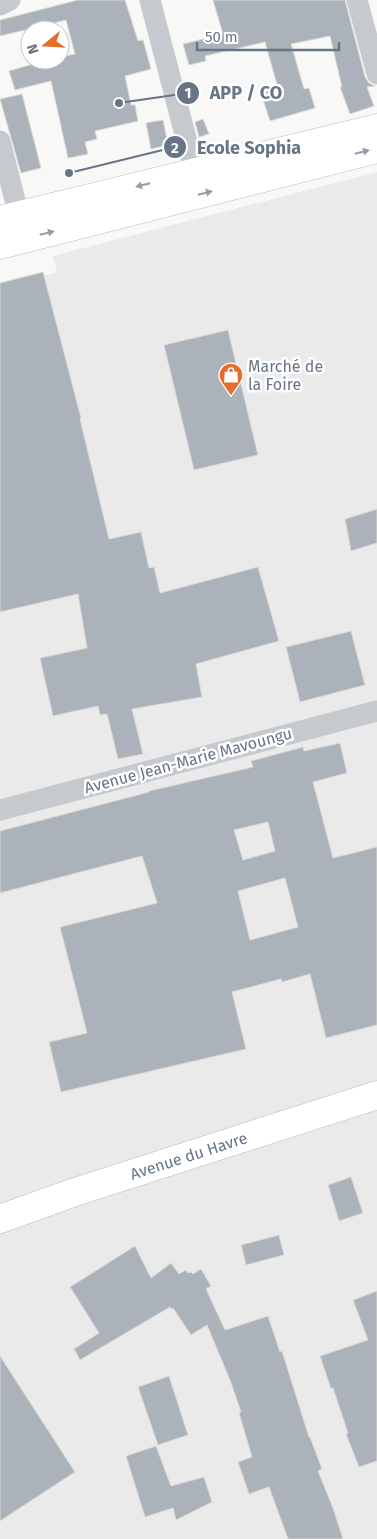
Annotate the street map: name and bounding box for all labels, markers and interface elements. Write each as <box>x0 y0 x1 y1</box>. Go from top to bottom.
north arrow <box>20 20 70 70</box>
scale bar <box>197 20 340 52</box>
text: 50 m <box>205 28 238 46</box>
text: N <box>24 42 43 56</box>
callout: APP / CO <box>175 77 293 110</box>
text: APP / CO <box>209 82 282 104</box>
text: 1 <box>185 84 191 102</box>
callout: Ecole Sophia <box>162 131 311 164</box>
text: Ecole Sophia <box>197 137 301 159</box>
text: 2 <box>171 139 179 157</box>
one-way arrow <box>355 148 370 156</box>
one-way arrow <box>135 182 150 190</box>
one-way arrow <box>197 189 212 197</box>
one-way arrow <box>40 229 55 237</box>
place label: Marché de la Foire <box>248 357 323 394</box>
shop icon: Marché de la Foire <box>218 362 244 396</box>
street label: Avenue Jean-Marie Mavoungu <box>82 724 294 797</box>
street label: Avenue du Havre <box>128 1128 250 1184</box>

